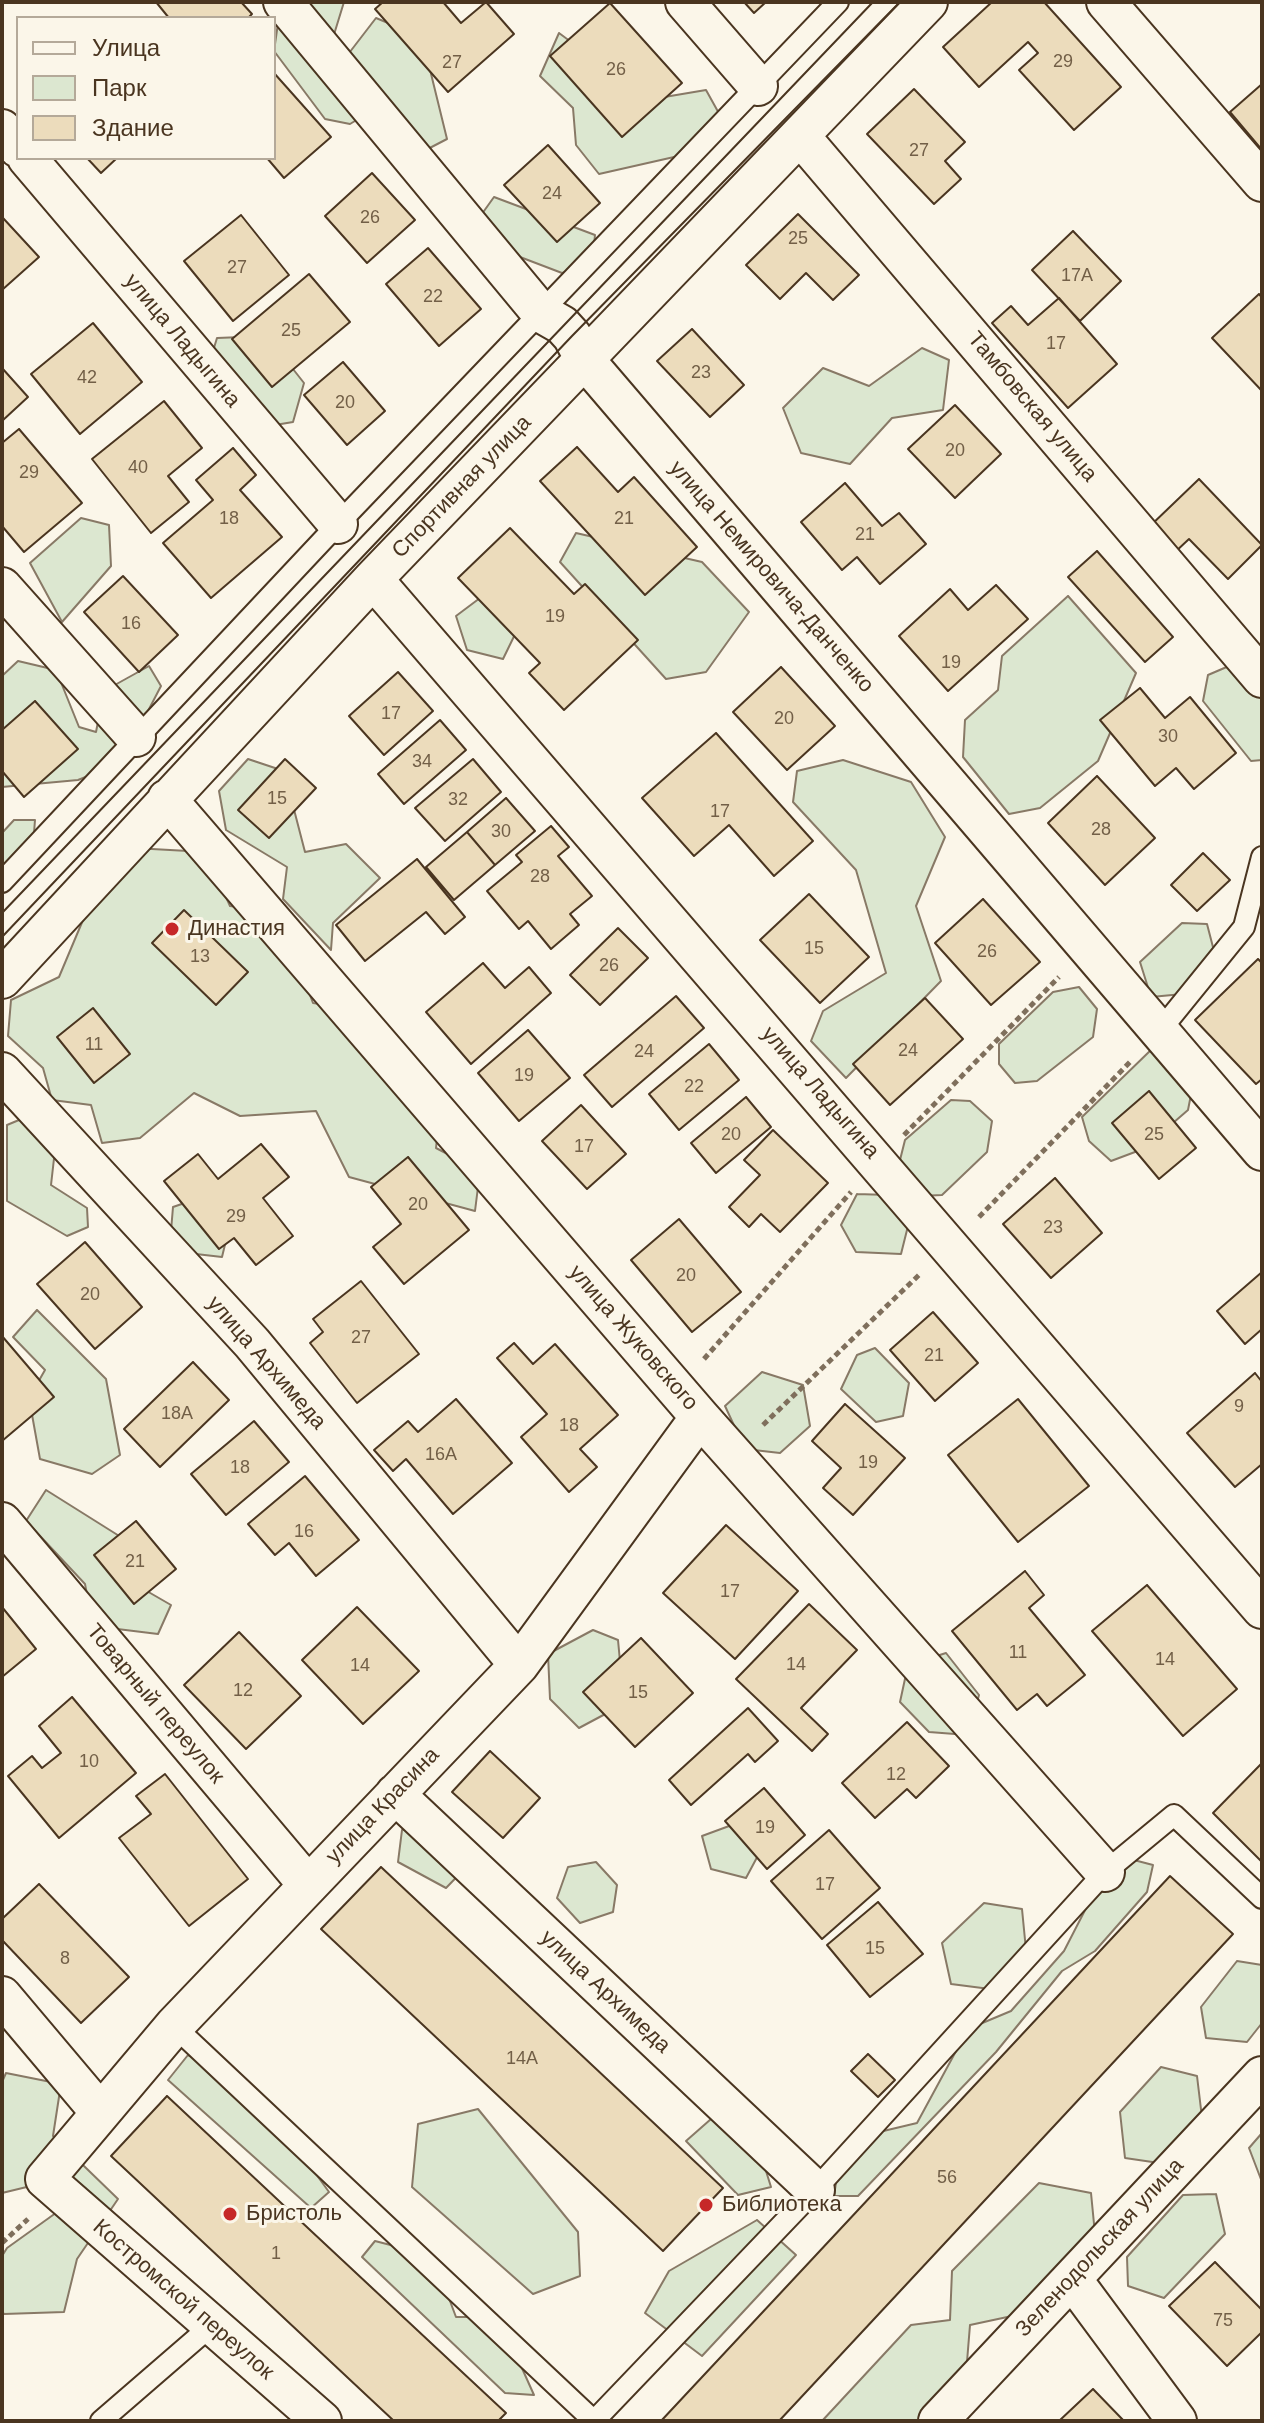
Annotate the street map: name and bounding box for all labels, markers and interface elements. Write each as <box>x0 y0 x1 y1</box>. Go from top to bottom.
legend <box>16 16 276 160</box>
text: Улица <box>92 34 160 61</box>
house number: 29 <box>1053 51 1073 73</box>
house number: 27 <box>442 52 462 74</box>
house number: 26 <box>606 59 626 81</box>
text: Парк <box>92 74 146 101</box>
text: Здание <box>92 114 174 141</box>
house number: 27 <box>909 140 929 162</box>
house number: 24 <box>542 183 562 205</box>
house number: 26 <box>360 207 380 229</box>
house number: 25 <box>788 228 808 250</box>
house number: 27 <box>227 257 247 279</box>
house number: 17А <box>1061 265 1093 287</box>
street label: улица Ладыгина <box>118 269 246 413</box>
house number: 22 <box>423 286 443 308</box>
house number: 25 <box>281 320 301 342</box>
street label: Тамбовская улица <box>962 327 1102 487</box>
house number: 17 <box>1046 333 1066 355</box>
house number: 23 <box>691 362 711 384</box>
house number: 42 <box>77 367 97 389</box>
house number: 20 <box>335 392 355 414</box>
street label: Спортивная улица <box>387 410 537 564</box>
house number: 20 <box>945 440 965 462</box>
street label: улица Немировича-Данченко <box>663 456 879 698</box>
house number: 40 <box>128 457 148 479</box>
house number: 29 <box>19 462 39 484</box>
house number: 18 <box>219 508 239 530</box>
house number: 21 <box>614 508 634 530</box>
house number: 21 <box>855 524 875 546</box>
house number: 19 <box>545 606 565 628</box>
house number: 16 <box>121 613 141 635</box>
house number: 19 <box>941 652 961 674</box>
house number: 17 <box>381 703 401 725</box>
house number: 20 <box>774 708 794 730</box>
house number: 30 <box>1158 726 1178 748</box>
house number: 34 <box>412 751 432 773</box>
house number: 15 <box>267 788 287 810</box>
house number: 32 <box>448 789 468 811</box>
house number: 17 <box>710 801 730 823</box>
house number: 28 <box>1091 819 1111 841</box>
house number: 30 <box>491 821 511 843</box>
house number: 28 <box>530 866 550 888</box>
place label: Династия <box>188 916 285 942</box>
marker: Династия <box>163 920 181 938</box>
house number: 15 <box>804 938 824 960</box>
house number: 26 <box>977 941 997 963</box>
house number: 13 <box>190 946 210 968</box>
house number: 26 <box>599 955 619 977</box>
street label: улица Ладыгина <box>755 1021 885 1165</box>
house number: 11 <box>85 1034 103 1056</box>
house number: 24 <box>898 1040 918 1062</box>
house number: 24 <box>634 1041 654 1063</box>
house number: 19 <box>514 1065 534 1087</box>
house number: 22 <box>684 1076 704 1098</box>
house number: 20 <box>721 1124 741 1146</box>
house number: 25 <box>1144 1124 1164 1146</box>
house number: 17 <box>574 1136 594 1158</box>
house number: 20 <box>408 1194 428 1216</box>
house number: 29 <box>226 1206 246 1228</box>
house number: 23 <box>1043 1217 1063 1239</box>
street label: улица Жуковского <box>563 1260 703 1416</box>
house number: 20 <box>676 1265 696 1287</box>
house number: 20 <box>80 1284 100 1306</box>
street label: улица Архимеда <box>201 1291 331 1435</box>
house number: 27 <box>351 1327 371 1349</box>
house number: 21 <box>924 1345 944 1367</box>
house number: 9 <box>1234 1396 1244 1418</box>
house number: 18А <box>161 1403 193 1425</box>
house number: 18 <box>559 1415 579 1437</box>
house number: 16А <box>425 1444 457 1466</box>
house number: 19 <box>858 1452 878 1474</box>
house number: 18 <box>230 1457 250 1479</box>
house number: 16 <box>294 1521 314 1543</box>
house number: 21 <box>125 1551 145 1573</box>
house number: 17 <box>720 1581 740 1603</box>
street label: Товарный переулок <box>81 1619 229 1789</box>
house number: 11 <box>1009 1642 1027 1664</box>
house number: 14 <box>1155 1649 1175 1671</box>
house number: 14 <box>786 1654 806 1676</box>
house number: 14 <box>350 1655 370 1677</box>
house number: 12 <box>233 1680 253 1702</box>
house number: 15 <box>628 1682 648 1704</box>
street label: улица Красина <box>321 1742 445 1870</box>
house number: 10 <box>79 1751 99 1773</box>
house number: 12 <box>886 1764 906 1786</box>
house number: 19 <box>755 1817 775 1839</box>
house number: 17 <box>815 1874 835 1896</box>
street label: улица Архимеда <box>534 1925 676 2059</box>
house number: 15 <box>865 1938 885 1960</box>
house number: 8 <box>60 1948 70 1970</box>
house number: 14А <box>506 2048 538 2070</box>
street label: Зеленодольская улица <box>1010 2153 1190 2343</box>
house number: 56 <box>937 2167 957 2189</box>
place label: Библиотека <box>722 2192 842 2218</box>
marker: Библиотека <box>697 2196 715 2214</box>
place label: Бристоль <box>246 2201 342 2227</box>
marker: Бристоль <box>221 2205 239 2223</box>
street label: Костромской переулок <box>87 2214 279 2386</box>
house number: 1 <box>271 2243 281 2265</box>
house number: 75 <box>1213 2310 1233 2332</box>

